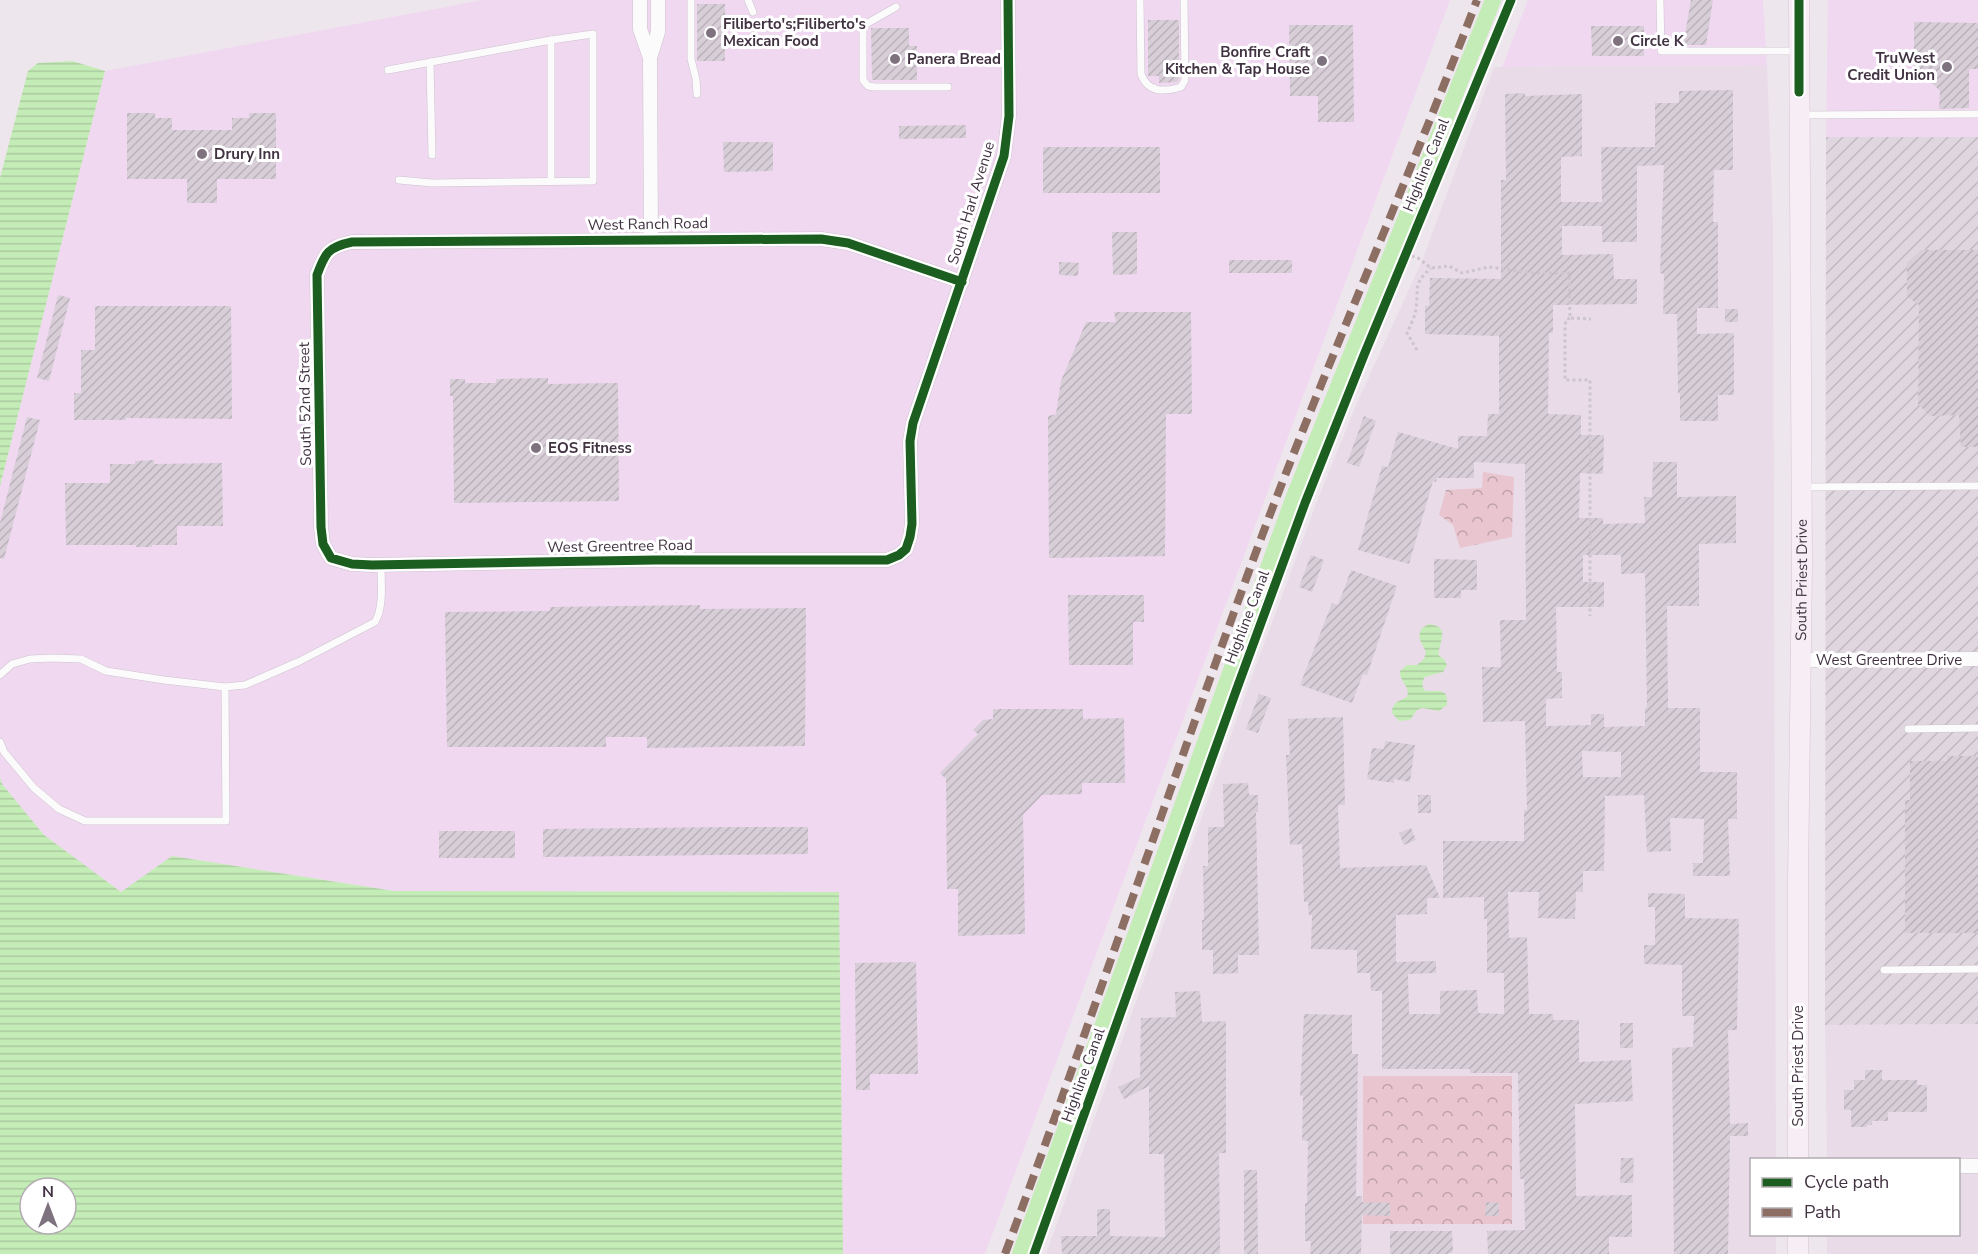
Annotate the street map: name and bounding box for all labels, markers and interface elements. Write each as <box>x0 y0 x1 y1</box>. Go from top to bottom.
place label: Filiberto's;Filiberto's Mexican Food <box>723 14 866 51</box>
marker: Filiberto's;Filiberto's Mexican Food <box>704 26 718 40</box>
place label: Circle K <box>1630 31 1685 51</box>
marker: Circle K <box>1611 34 1625 48</box>
place label: Bonfire Craft Kitchen & Tap House <box>1165 42 1310 79</box>
place label: TruWest Credit Union <box>1847 48 1935 85</box>
place label: Panera Bread <box>907 49 1001 69</box>
marker: Panera Bread <box>888 52 902 66</box>
marker: Bonfire Craft Kitchen & Tap House <box>1315 54 1329 68</box>
marker: TruWest Credit Union <box>1940 60 1954 74</box>
street label: Highline Canal <box>1398 115 1454 215</box>
street label: South Harl Avenue <box>943 139 999 267</box>
place label: Drury Inn <box>214 144 280 164</box>
marker: Drury Inn <box>195 147 209 161</box>
street label: West Ranch Road <box>588 213 708 235</box>
street label: South 52nd Street <box>294 341 316 466</box>
place label: EOS Fitness <box>548 438 632 458</box>
marker: EOS Fitness <box>529 441 543 455</box>
street label: South Priest Drive <box>1791 519 1812 641</box>
street label: West Greentree Road <box>547 535 693 557</box>
street label: Highline Canal <box>1220 567 1274 667</box>
street label: West Greentree Drive <box>1816 650 1962 670</box>
street label: South Priest Drive <box>1788 1005 1808 1127</box>
street label: Highline Canal <box>1057 1024 1110 1125</box>
legend <box>1750 1158 1960 1236</box>
text: Cycle path <box>1804 1170 1889 1194</box>
north arrow <box>18 1176 78 1236</box>
text: N <box>42 1181 54 1203</box>
text: Path <box>1804 1200 1841 1224</box>

